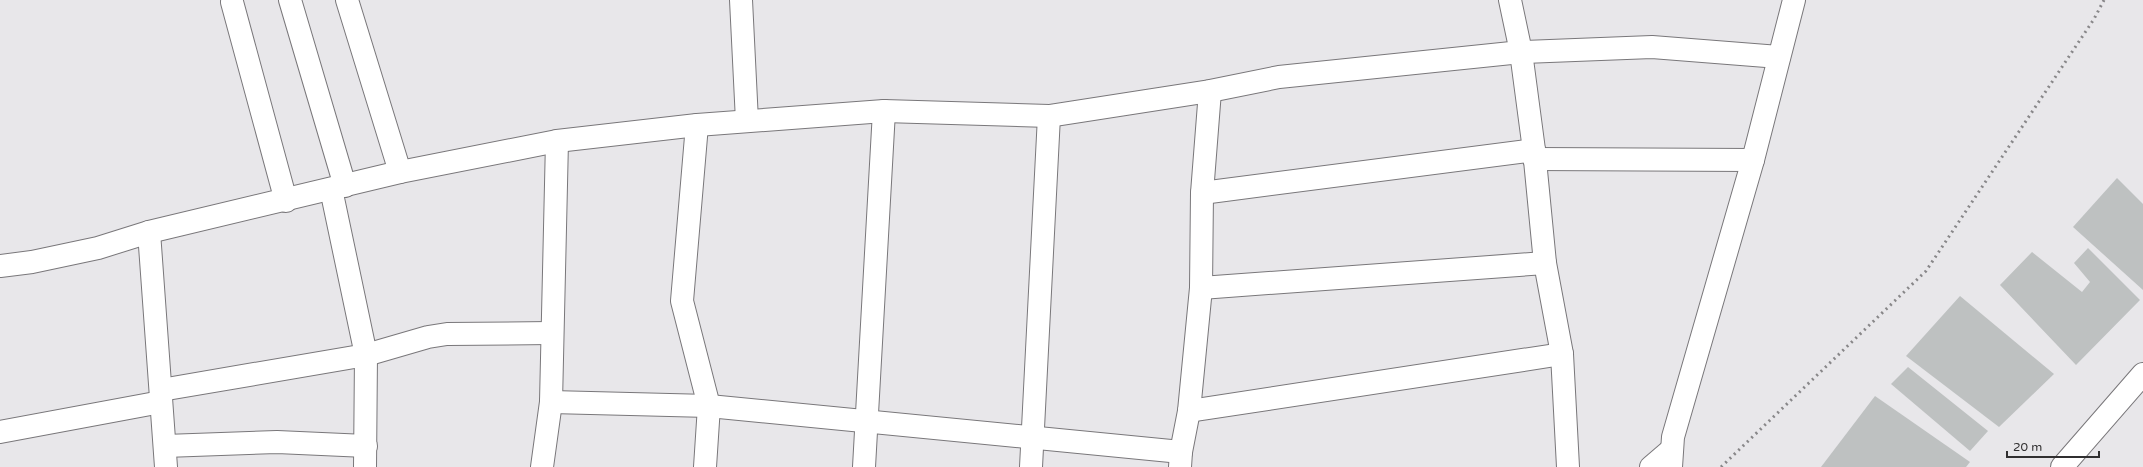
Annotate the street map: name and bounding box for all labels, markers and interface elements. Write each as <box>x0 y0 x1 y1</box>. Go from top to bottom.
scale bar <box>2007 433 2099 459</box>
text: 20 m <box>2013 440 2042 454</box>

